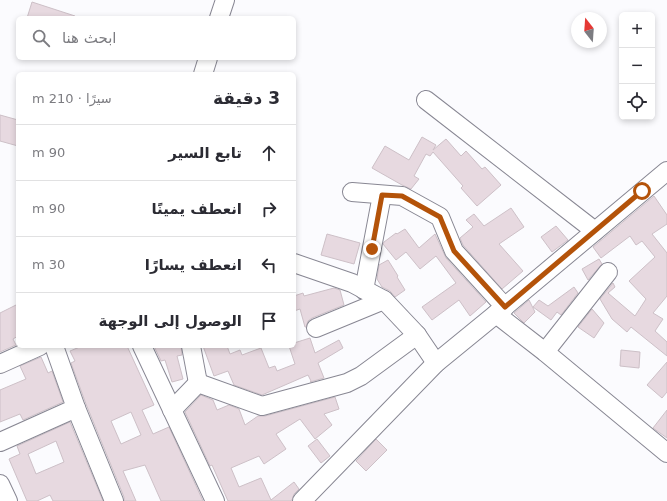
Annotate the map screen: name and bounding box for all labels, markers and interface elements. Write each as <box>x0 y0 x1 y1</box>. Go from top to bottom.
north arrow <box>571 12 607 48</box>
map controls <box>619 12 655 120</box>
button: + <box>619 12 655 48</box>
search box <box>16 16 296 60</box>
icon: search <box>30 27 52 49</box>
text: ابحث هنا <box>62 29 117 47</box>
button: − <box>619 48 655 84</box>
button: locate <box>619 84 655 120</box>
text: 3 دقيقة <box>213 88 280 108</box>
text: سيرًا · 210 m <box>32 91 112 106</box>
icon: ahead <box>258 142 280 164</box>
text: تابع السير <box>168 144 242 162</box>
text: 90 m <box>32 145 65 160</box>
route start <box>633 182 651 200</box>
icon: right <box>258 198 280 220</box>
text: انعطف يمينًا <box>151 200 242 218</box>
text: 90 m <box>32 201 65 216</box>
route end <box>363 240 381 258</box>
icon: left <box>258 254 280 276</box>
text: انعطف يسارًا <box>145 256 242 274</box>
text: 30 m <box>32 257 65 272</box>
icon: arrive <box>258 310 280 332</box>
text: الوصول إلى الوجهة <box>99 312 242 330</box>

